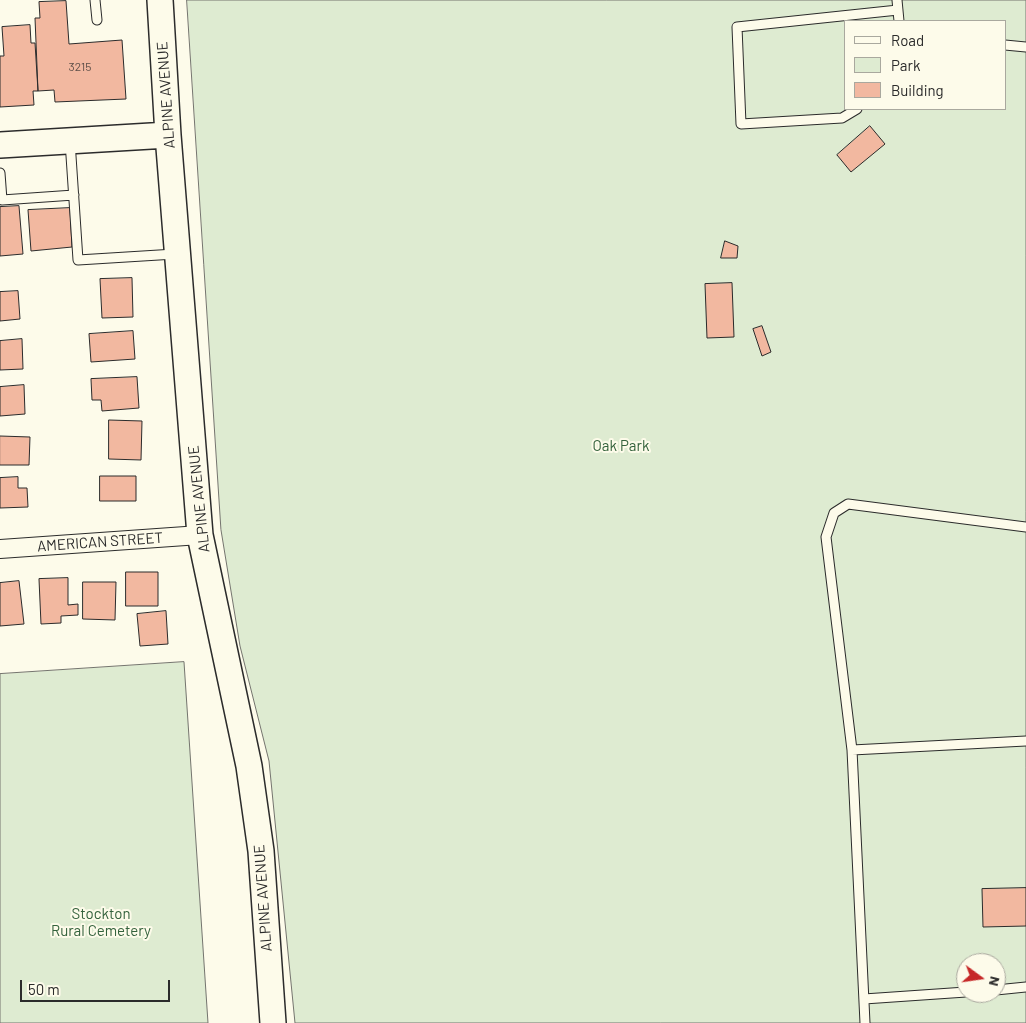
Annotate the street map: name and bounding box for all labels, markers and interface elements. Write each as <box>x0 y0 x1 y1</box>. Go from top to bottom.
legend <box>844 20 1006 110</box>
text: Road <box>891 31 924 49</box>
street label: ALPINE AVENUE <box>153 41 179 149</box>
text: Park <box>891 56 920 74</box>
house number: 3215 <box>69 60 91 74</box>
text: Building <box>891 81 944 99</box>
park label: Oak Park <box>593 437 649 455</box>
street label: ALPINE AVENUE <box>184 445 214 553</box>
street label: AMERICAN STREET <box>36 529 164 555</box>
street label: ALPINE AVENUE <box>250 844 276 952</box>
park label: Stockton Rural Cemetery <box>51 905 151 940</box>
north arrow <box>956 953 1006 1003</box>
scale bar <box>22 970 172 1002</box>
text: N <box>986 975 1004 988</box>
text: 50 m <box>28 980 60 998</box>

